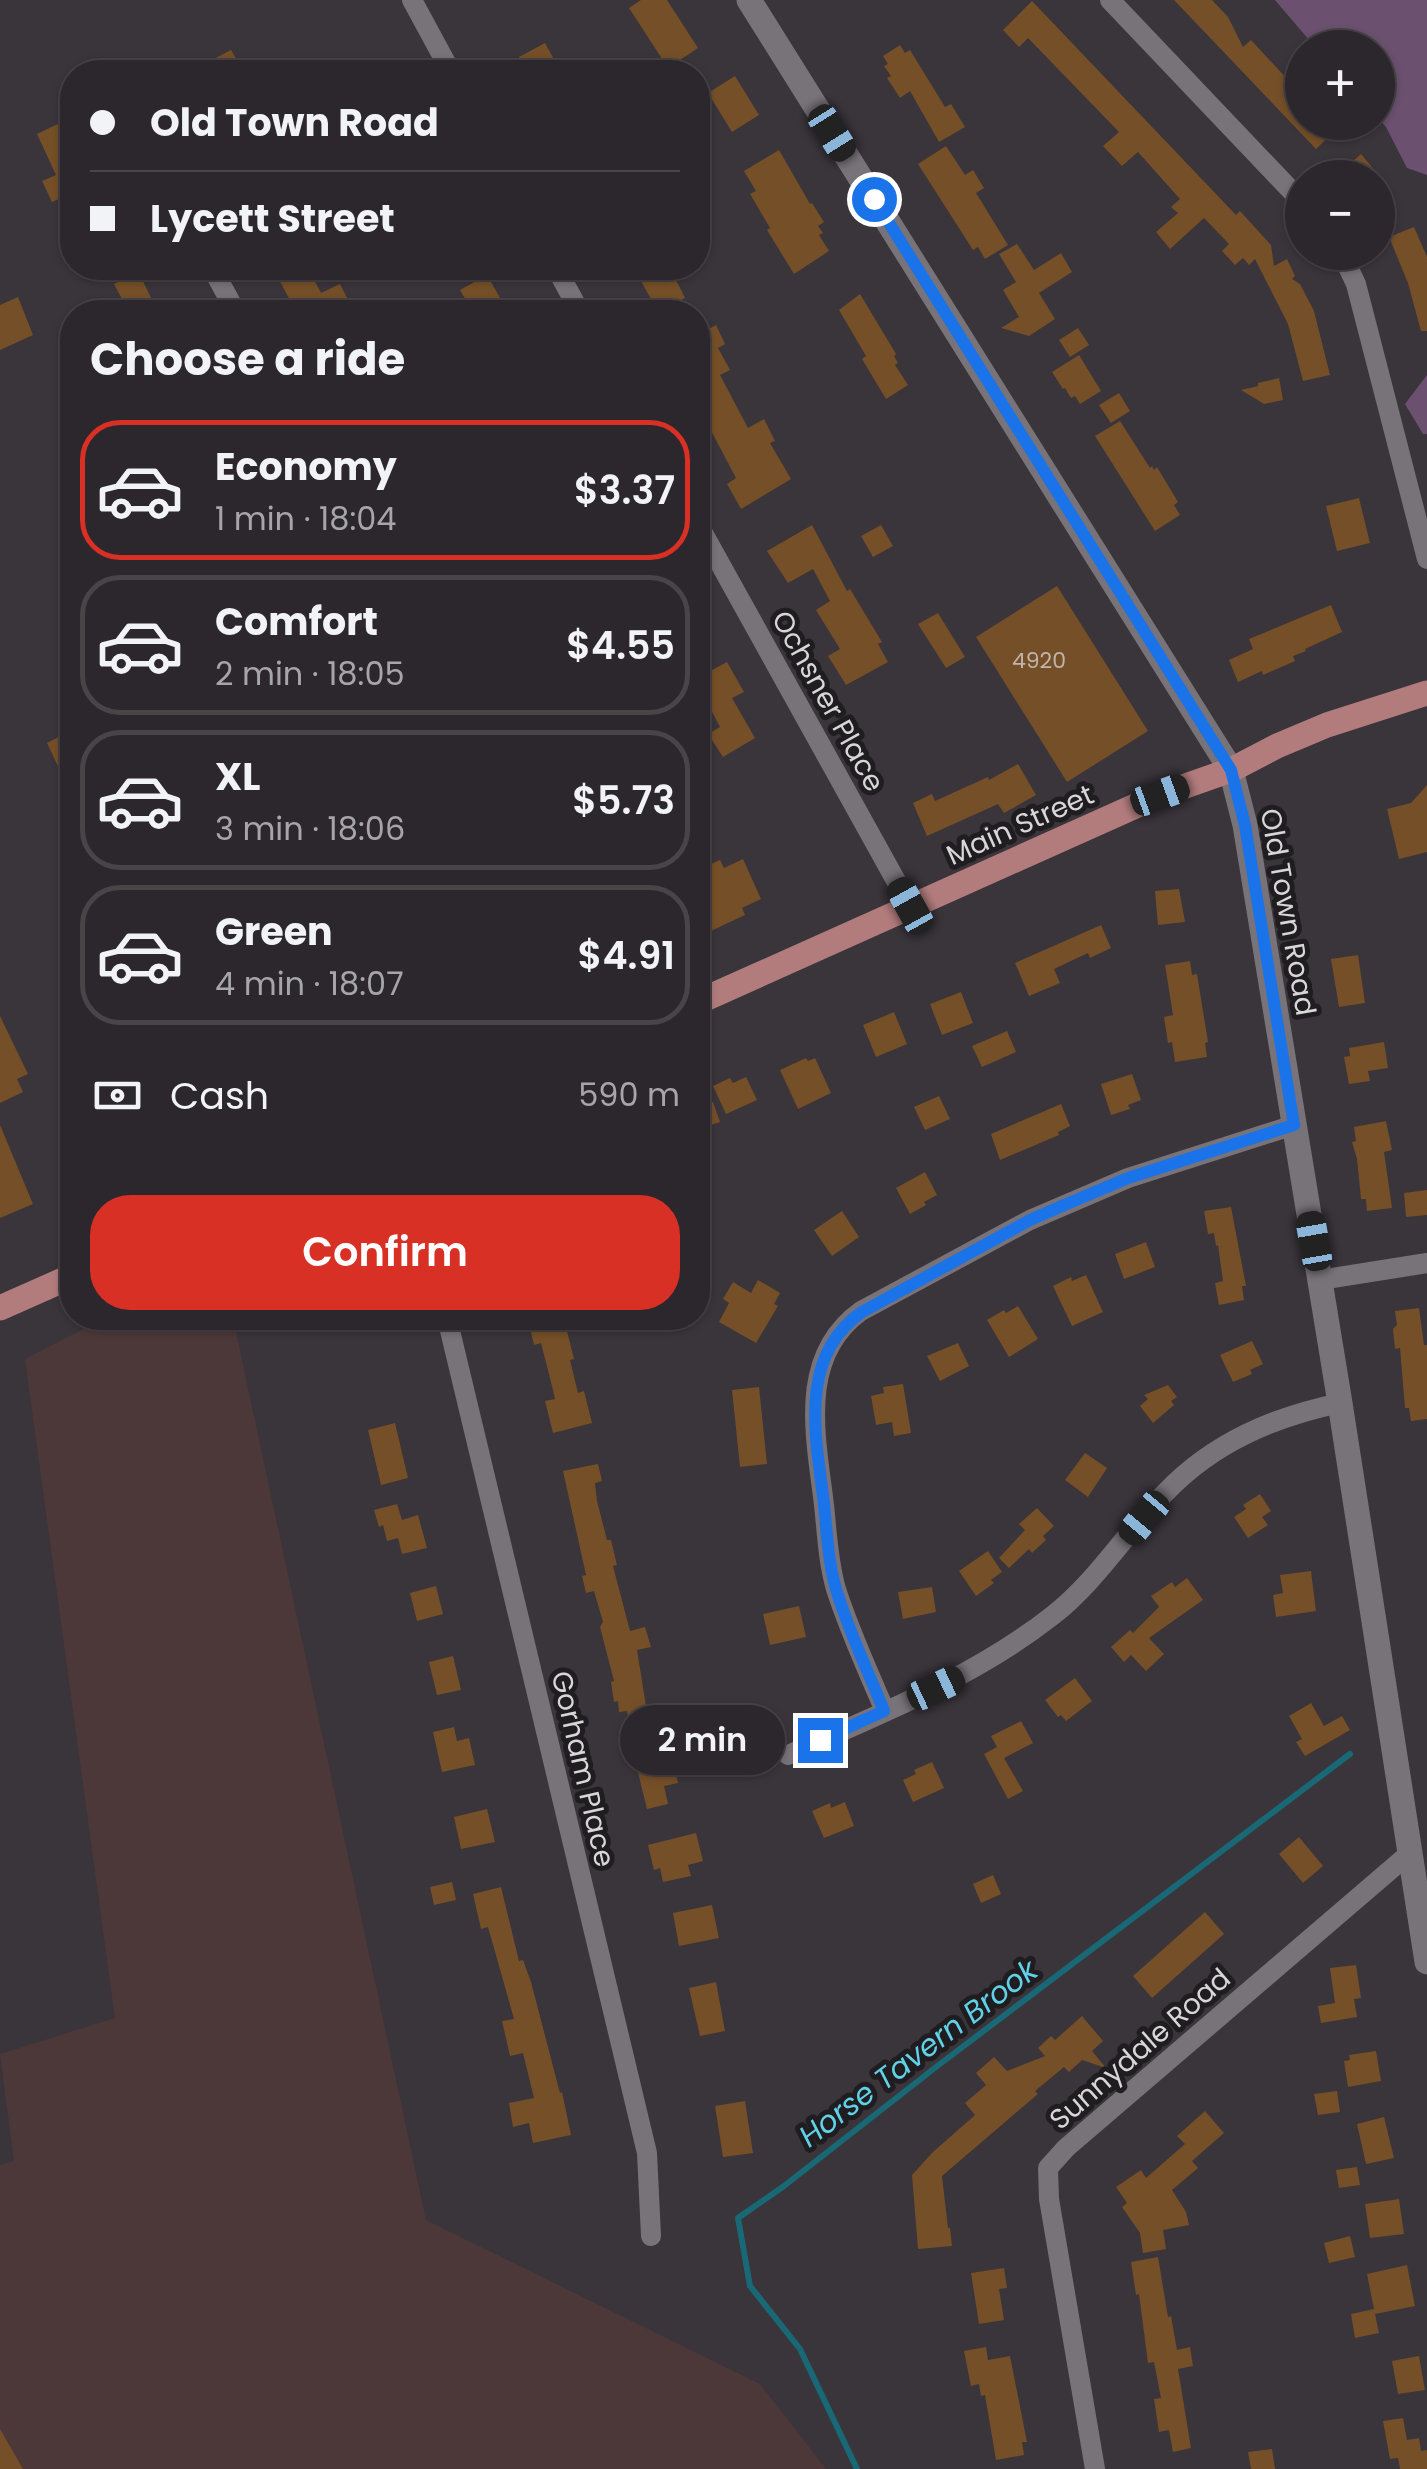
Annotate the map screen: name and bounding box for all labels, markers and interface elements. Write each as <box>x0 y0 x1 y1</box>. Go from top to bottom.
map controls <box>1285 30 1395 270</box>
button: + <box>1285 30 1395 140</box>
text: Old Town Road <box>150 96 439 149</box>
car <box>803 100 861 166</box>
button: − <box>1285 160 1395 270</box>
route start <box>852 177 897 222</box>
text: Lycett Street <box>150 192 395 245</box>
text: Choose a ride <box>90 328 405 391</box>
text: Economy <box>215 440 397 493</box>
icon: car <box>95 445 185 535</box>
text: $3.37 <box>574 464 675 517</box>
text: 1 min · 18:04 <box>215 496 396 541</box>
text: Comfort <box>215 595 378 648</box>
icon: car <box>95 600 185 690</box>
street label: Ochsner Place <box>762 604 894 798</box>
text: $4.55 <box>566 619 675 672</box>
house number: 4920 <box>1012 645 1066 676</box>
text: 2 min · 18:05 <box>215 651 405 696</box>
text: XL <box>215 750 260 803</box>
icon: car <box>95 755 185 845</box>
car <box>1127 771 1193 819</box>
text: $5.73 <box>572 774 675 827</box>
street label: Main Street <box>940 775 1100 875</box>
street label: Old Town Road <box>1251 805 1325 1019</box>
text: 3 min · 18:06 <box>215 806 405 851</box>
car <box>882 872 938 940</box>
text: Green <box>215 905 333 958</box>
icon: car <box>95 910 185 1000</box>
text: $4.91 <box>578 929 675 982</box>
text: 4 min · 18:07 <box>215 961 404 1006</box>
icon: cash <box>90 1068 145 1123</box>
text: Cash <box>170 1069 269 1122</box>
text: 590 m <box>578 1072 680 1117</box>
button: Confirm <box>90 1195 680 1310</box>
car <box>1294 1209 1334 1273</box>
car <box>1113 1485 1175 1551</box>
car <box>902 1662 970 1714</box>
street label: Gorham Place <box>542 1667 624 1871</box>
callout: 2 min <box>620 1705 785 1775</box>
text: 2 min <box>658 1717 747 1762</box>
route end <box>798 1718 843 1763</box>
water label: Horse Tavern Brook <box>790 1948 1048 2157</box>
street label: Sunnydale Road <box>1041 1959 1239 2139</box>

